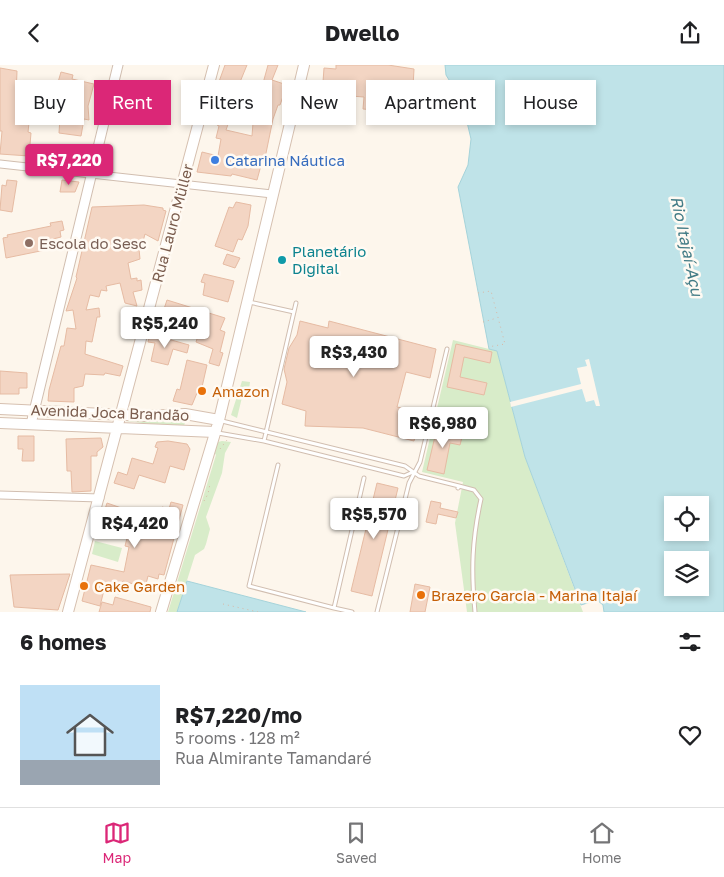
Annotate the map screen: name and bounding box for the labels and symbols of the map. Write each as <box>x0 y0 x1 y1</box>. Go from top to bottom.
pin: R$7,220 <box>23 143 115 186</box>
place label: Catarina Náutica <box>225 151 345 169</box>
marker: Catarina Náutica <box>209 154 221 166</box>
street label: Rua Lauro Müller <box>148 162 197 284</box>
water label: Rio Itajaí-Açu <box>667 194 708 299</box>
place label: Escola do Sesc <box>39 234 147 252</box>
marker: Escola do Sesc <box>23 237 35 249</box>
place label: Planetário Digital <box>292 242 366 277</box>
marker: Planetário Digital <box>276 254 288 266</box>
pin: R$5,240 <box>119 307 211 349</box>
pin: R$3,430 <box>308 335 400 378</box>
place label: Amazon <box>212 382 270 400</box>
marker: Amazon <box>196 385 208 397</box>
street label: Avenida Joca Brandão <box>30 400 190 424</box>
pin: R$6,980 <box>397 407 489 449</box>
pin: R$5,570 <box>328 497 420 540</box>
pin: R$4,420 <box>89 507 181 549</box>
place label: Cake Garden <box>94 577 185 595</box>
marker: Cake Garden <box>78 580 90 592</box>
place label: Brazero Garcia - Marina Itajaí <box>431 586 638 604</box>
marker: Brazero Garcia - Marina Itajaí <box>415 589 427 601</box>

